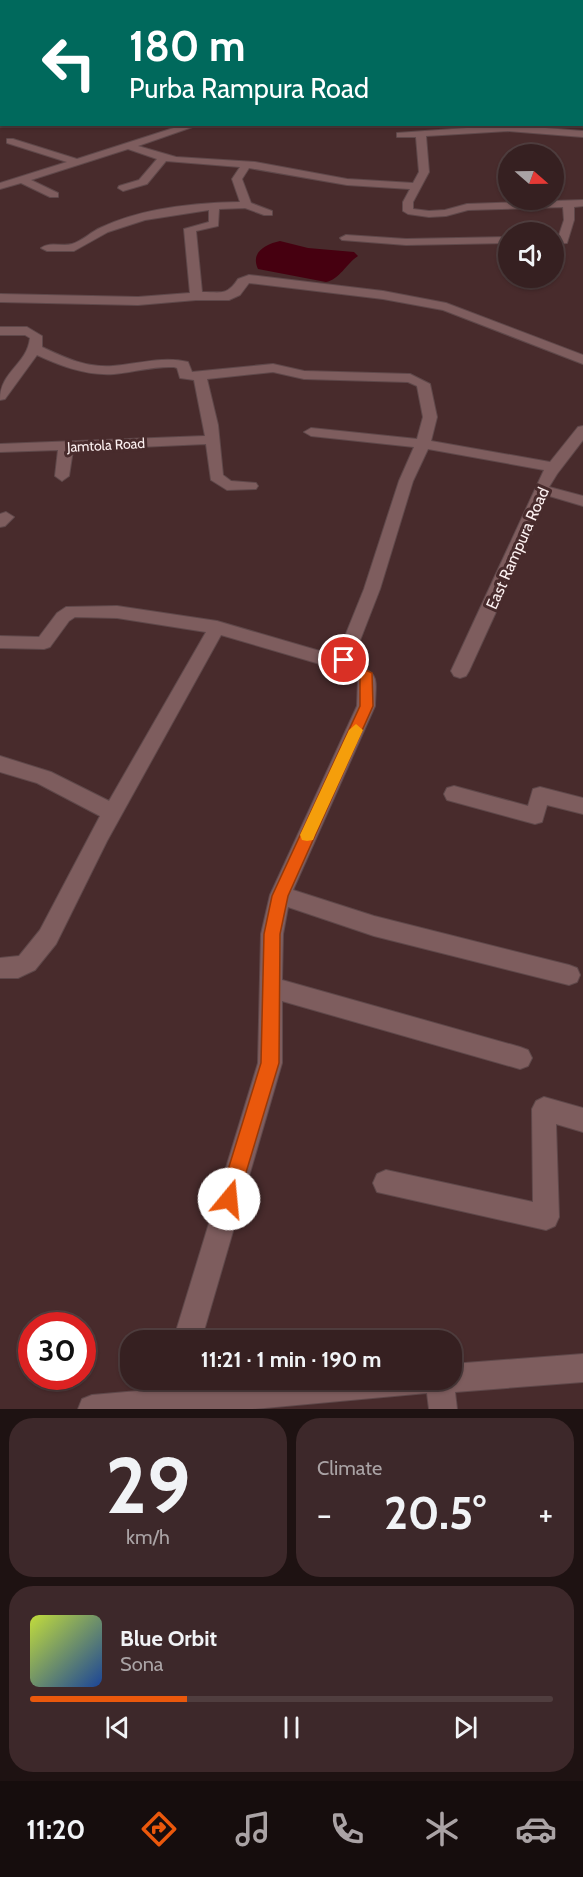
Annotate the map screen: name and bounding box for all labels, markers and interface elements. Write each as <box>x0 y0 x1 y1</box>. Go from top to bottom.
text: 180 m <box>129 20 245 72</box>
icon: left <box>30 24 108 102</box>
text: Purba Rampura Road <box>129 72 369 105</box>
north arrow <box>498 144 564 210</box>
map controls <box>498 144 564 288</box>
button: sound <box>498 222 564 288</box>
street label: Jamtola Road <box>65 434 146 456</box>
street label: East Rampura Road <box>482 484 553 612</box>
pin <box>318 634 369 685</box>
icon: arrive <box>327 643 360 676</box>
position arrow <box>197 1167 261 1231</box>
speed limit sign: 30 <box>18 1312 96 1390</box>
text: 11:21 · 1 min · 190 m <box>201 1346 381 1373</box>
text: 29 <box>105 1438 191 1533</box>
text: Climate <box>317 1456 382 1480</box>
text: 20.5° <box>384 1486 486 1540</box>
text: − <box>317 1494 332 1534</box>
text: + <box>538 1494 553 1534</box>
text: km/h <box>126 1525 170 1549</box>
text: Blue Orbit <box>120 1625 217 1652</box>
text: Sona <box>120 1652 163 1676</box>
icon: previous <box>101 1711 134 1744</box>
icon: pause <box>275 1711 308 1744</box>
icon: next <box>449 1711 482 1744</box>
icon: directions <box>138 1808 180 1850</box>
icon: music <box>232 1808 274 1850</box>
icon: phone <box>326 1808 368 1850</box>
icon: climate <box>421 1808 463 1850</box>
icon: car <box>515 1808 557 1850</box>
text: 11:20 <box>26 1813 85 1846</box>

